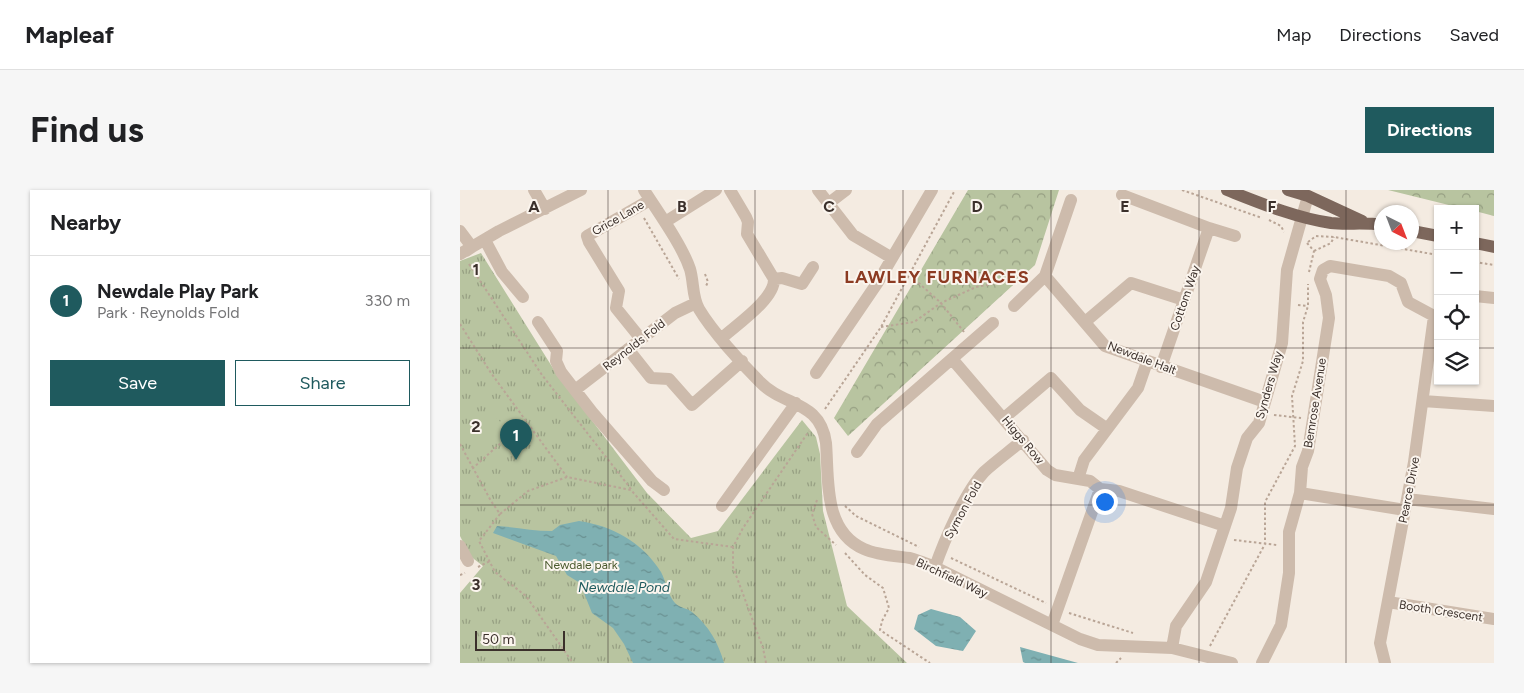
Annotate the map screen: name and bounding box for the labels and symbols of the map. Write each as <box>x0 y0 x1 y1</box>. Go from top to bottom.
text: A <box>528 197 540 216</box>
street label: Grice Lane <box>590 197 647 238</box>
text: B <box>677 197 687 216</box>
text: C <box>823 197 835 216</box>
text: D <box>971 197 983 216</box>
text: E <box>1120 197 1130 216</box>
text: F <box>1268 197 1277 216</box>
north arrow <box>1374 205 1419 250</box>
text: 1 <box>473 260 479 279</box>
street label: Cottom Way <box>1167 263 1203 333</box>
district label: LAWLEY FURNACES <box>844 266 1030 288</box>
street label: Reynolds Fold <box>600 316 668 374</box>
street label: Newdale Halt <box>1106 338 1179 378</box>
street label: Synders Way <box>1253 349 1286 421</box>
street label: Bemrose Avenue <box>1301 357 1329 449</box>
street label: Higgs Row <box>999 413 1047 467</box>
text: 2 <box>471 417 481 436</box>
pin: 1 <box>500 419 532 460</box>
street label: Pearce Drive <box>1396 455 1422 524</box>
street label: Symon Fold <box>941 479 985 541</box>
your location <box>1092 489 1118 515</box>
street label: Birchfield Way <box>914 555 991 601</box>
park label: Newdale park <box>544 558 618 572</box>
text: 3 <box>472 575 481 594</box>
water label: Newdale Pond <box>578 579 671 596</box>
street label: Booth Crescent <box>1398 597 1484 625</box>
scale bar <box>475 628 565 651</box>

